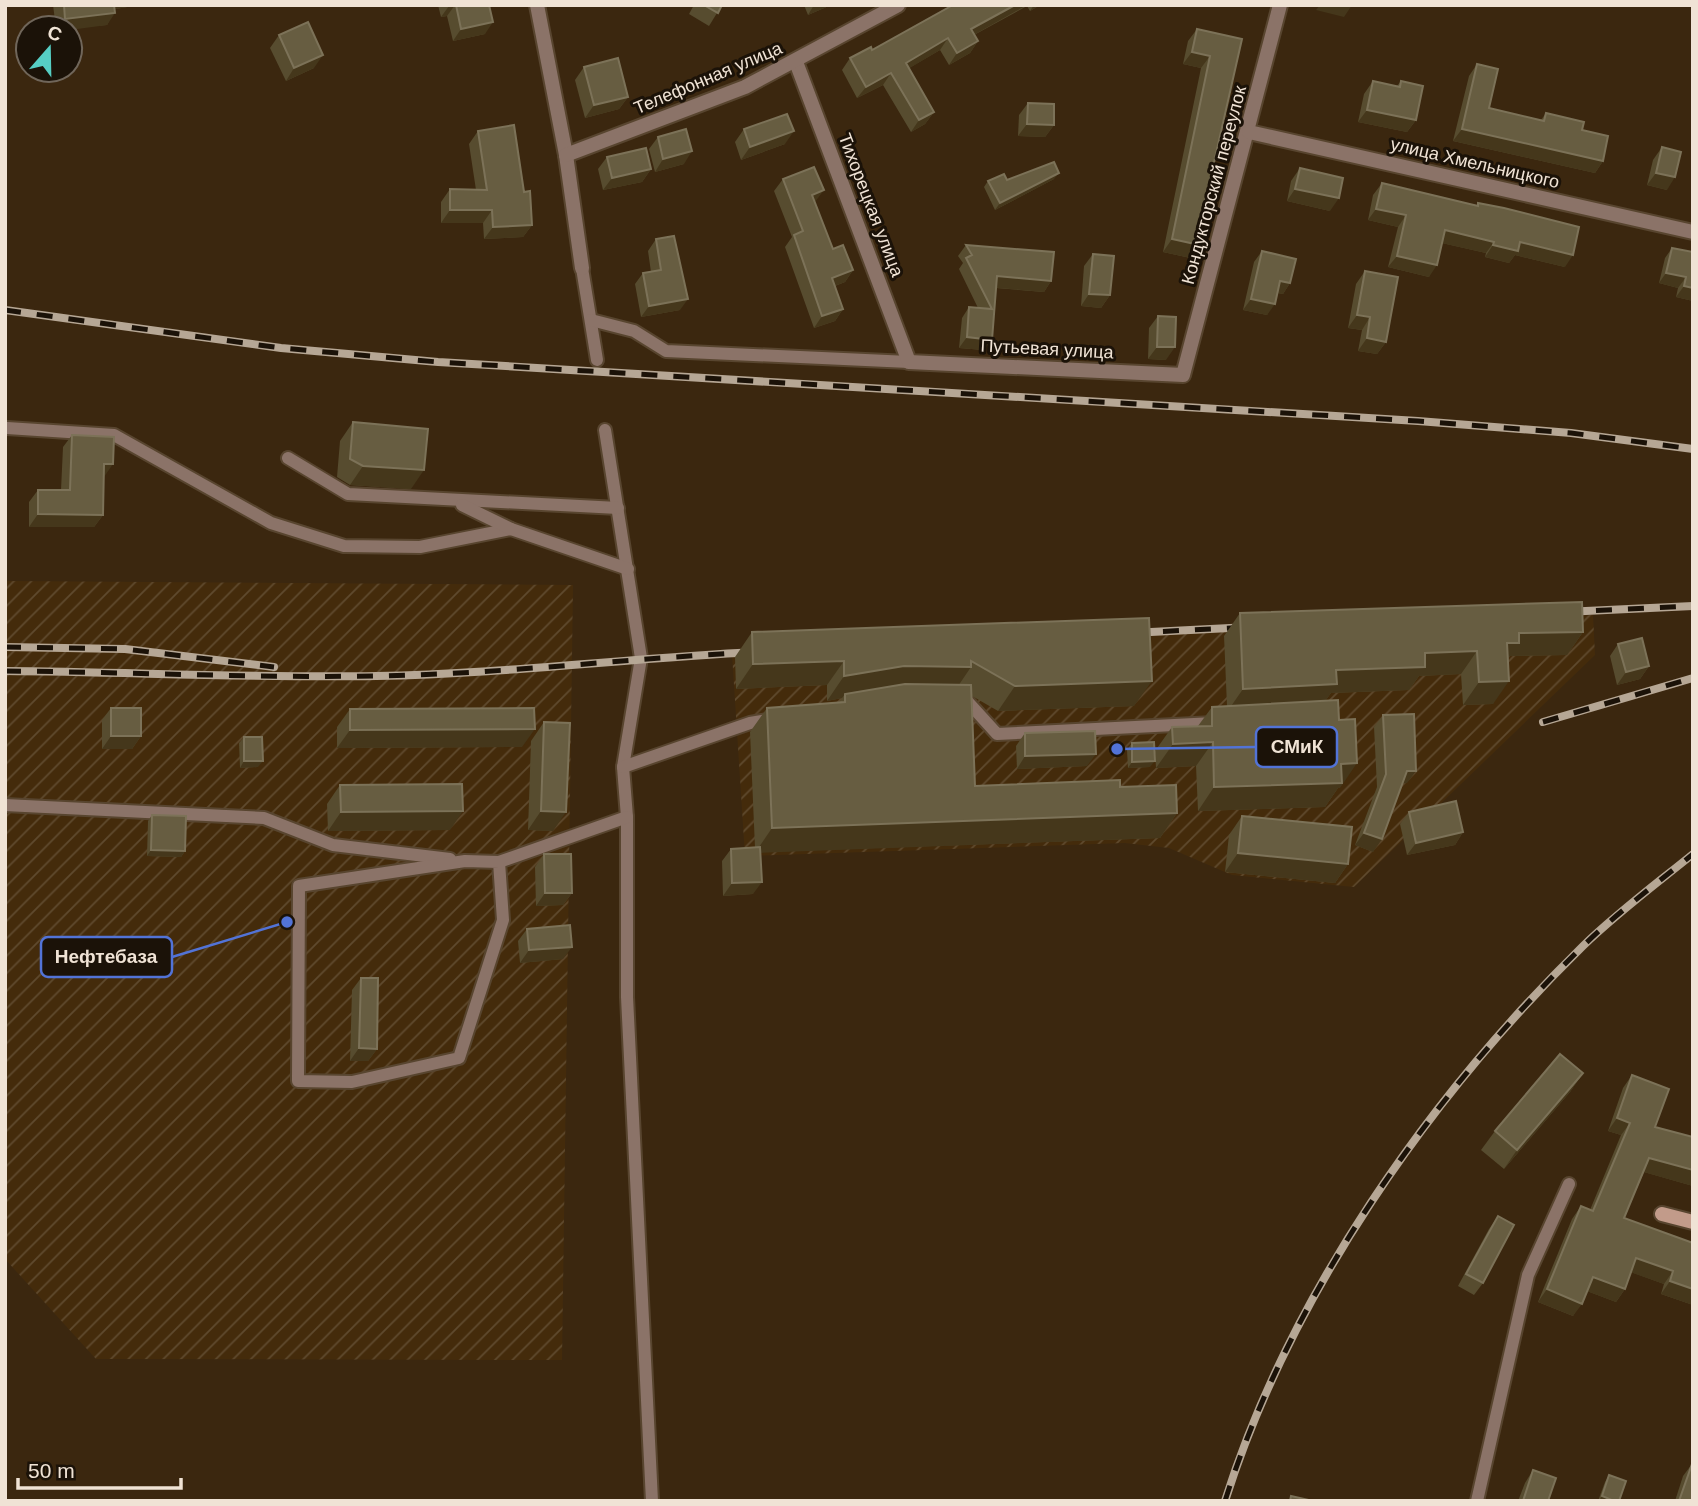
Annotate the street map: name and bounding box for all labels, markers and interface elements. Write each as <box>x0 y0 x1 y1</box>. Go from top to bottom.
north arrow <box>14 14 84 84</box>
text: С <box>45 21 65 46</box>
street label: Телефонная улица <box>631 37 786 118</box>
street label: Кондукторский переулок <box>1178 83 1250 287</box>
street label: Тихорецкая улица <box>834 131 908 280</box>
street label: улица Хмельницкого <box>1389 134 1561 192</box>
street label: Путьевая улица <box>980 336 1115 363</box>
callout: СМиК <box>1256 727 1337 767</box>
text: СМиК <box>1271 736 1324 757</box>
callout: Нефтебаза <box>41 937 172 977</box>
text: Нефтебаза <box>55 946 158 967</box>
scale bar <box>18 1446 180 1490</box>
text: 50 m <box>28 1459 75 1482</box>

